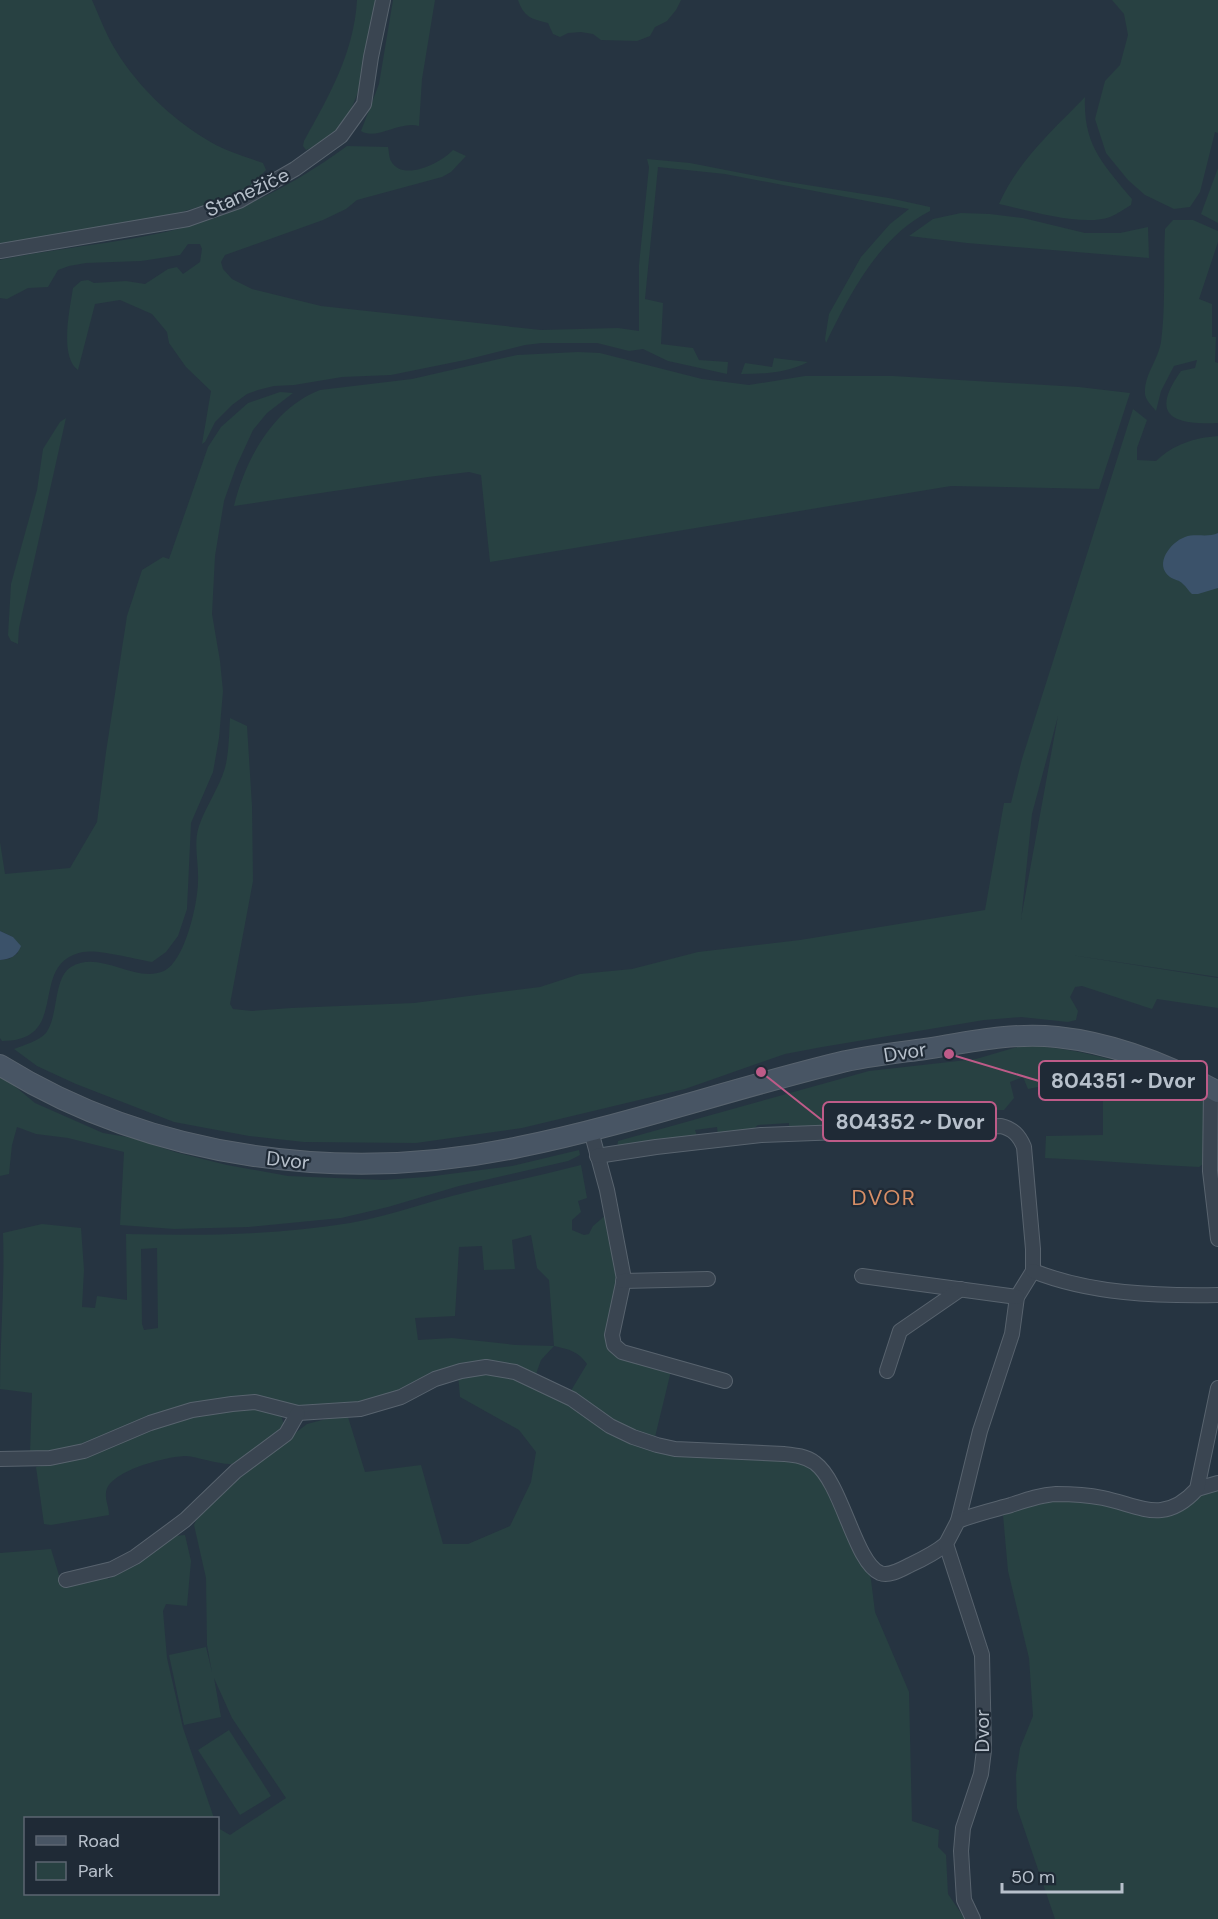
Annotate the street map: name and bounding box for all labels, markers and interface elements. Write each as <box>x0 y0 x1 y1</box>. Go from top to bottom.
street label: Stanežiče <box>201 161 293 223</box>
street label: Dvor <box>882 1036 928 1068</box>
callout: 804351 ~ Dvor <box>1039 1061 1207 1100</box>
text: 804351 ~ Dvor <box>1051 1067 1196 1095</box>
callout: 804352 ~ Dvor <box>823 1102 996 1141</box>
text: 804352 ~ Dvor <box>835 1108 985 1136</box>
street label: Dvor <box>265 1145 311 1175</box>
district label: DVOR <box>852 1183 916 1212</box>
street label: Dvor <box>969 1709 995 1753</box>
legend <box>24 1817 219 1895</box>
text: Road <box>78 1829 120 1853</box>
scale bar <box>1002 1856 1122 1894</box>
text: Park <box>78 1859 114 1883</box>
text: 50 m <box>1011 1865 1055 1889</box>

